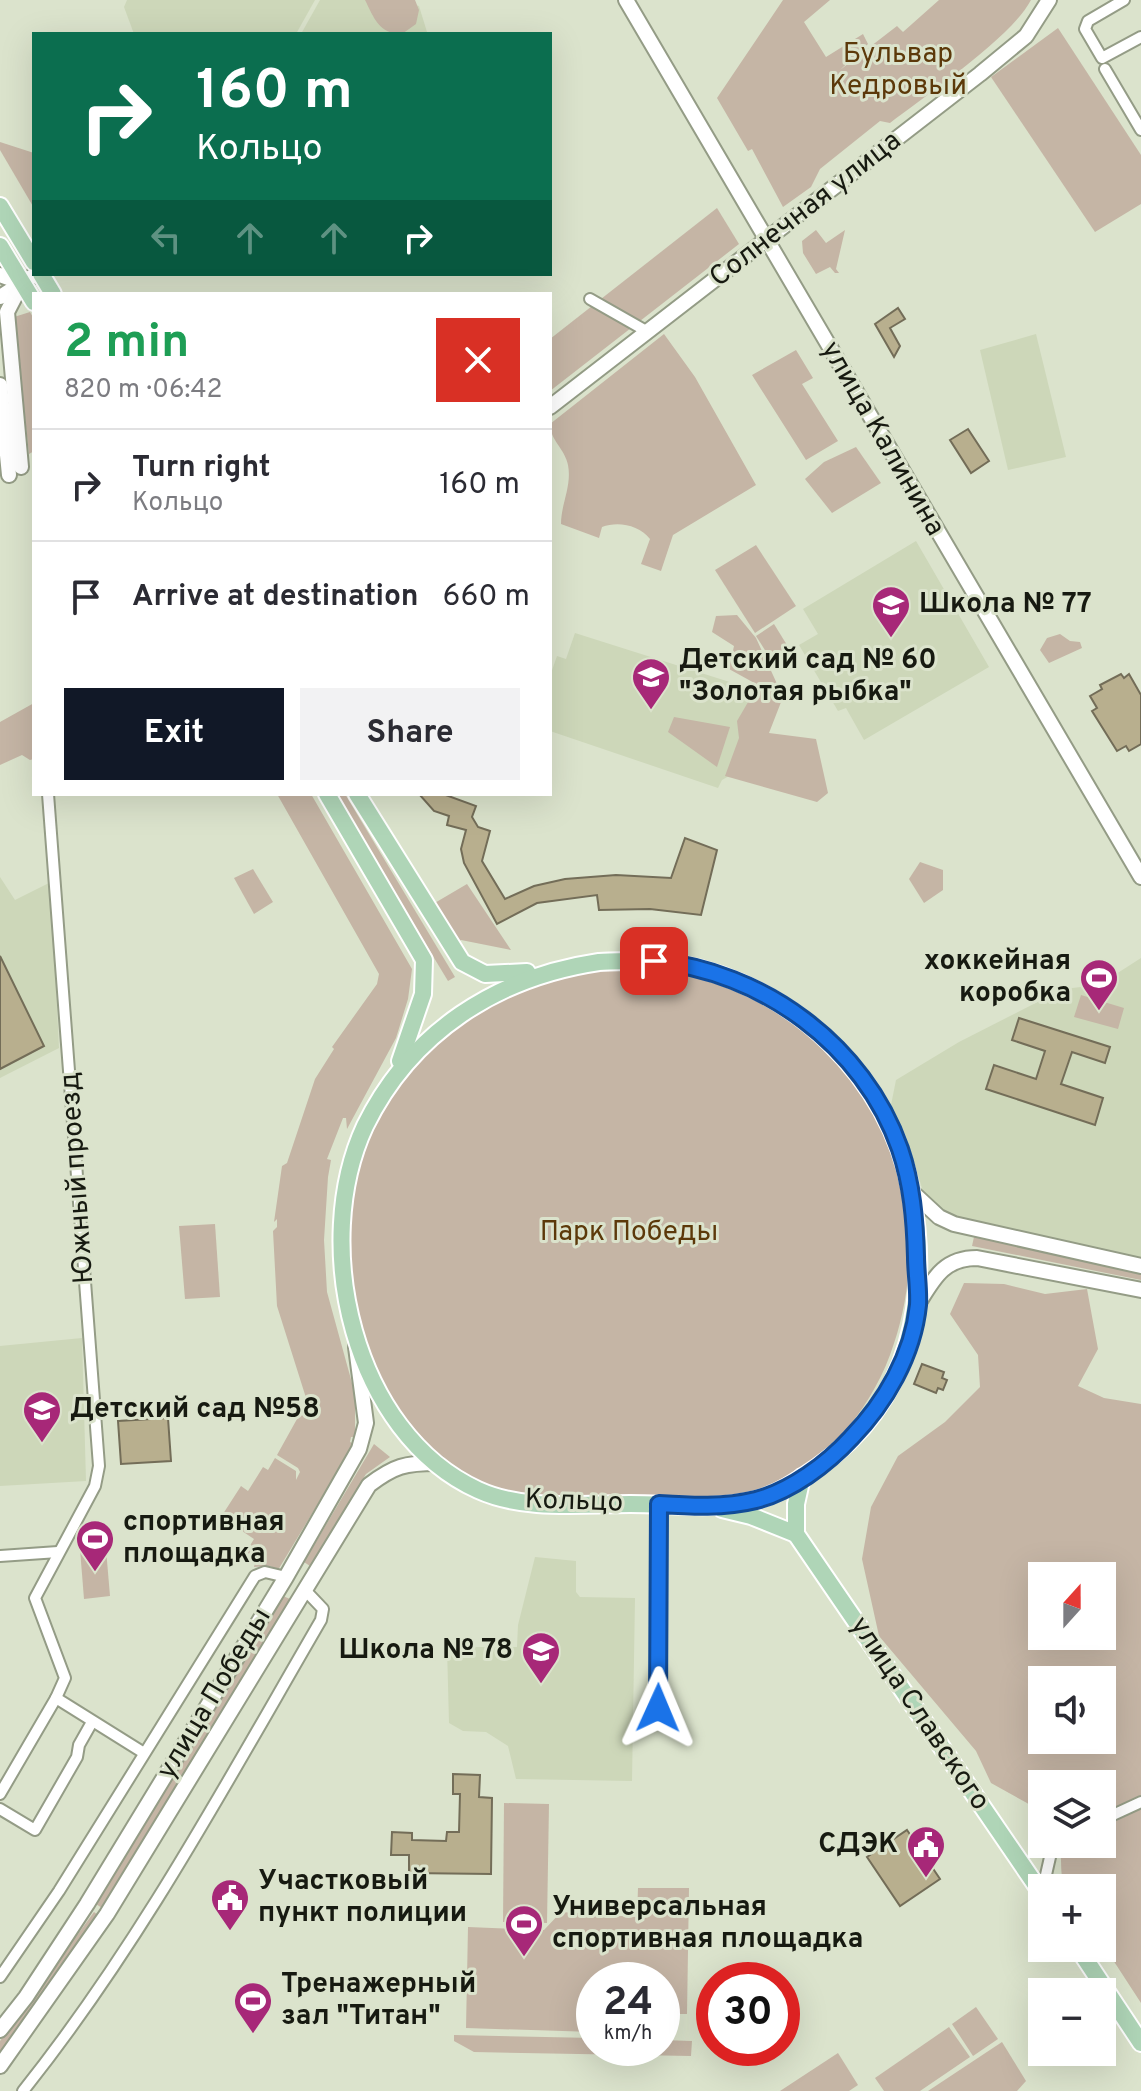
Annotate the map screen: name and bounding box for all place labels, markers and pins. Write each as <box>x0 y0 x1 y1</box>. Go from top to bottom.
school or university icon: Школа № 77 <box>870 584 912 639</box>
place label: Школа № 77 <box>919 587 1092 623</box>
place label: Детский сад № 60 "Золотая рыбка" <box>679 643 937 711</box>
school or university icon: Детский сад № 60 "Золотая рыбка" <box>630 656 672 711</box>
pin <box>620 927 688 995</box>
place label: хоккейная коробка <box>924 944 1071 1012</box>
sports icon: хоккейная коробка <box>1078 957 1120 1012</box>
school or university icon: Детский сад №58 <box>21 1389 63 1444</box>
place label: Детский сад №58 <box>70 1392 320 1428</box>
place label: спортивная площадка <box>123 1505 285 1573</box>
sports icon: спортивная площадка <box>74 1518 116 1573</box>
school or university icon: Школа № 78 <box>520 1630 562 1685</box>
place label: Школа № 78 <box>338 1633 513 1669</box>
public building icon: СДЭК <box>905 1824 947 1879</box>
place label: СДЭК <box>818 1827 898 1863</box>
place label: Участковый пункт полиции <box>258 1864 467 1932</box>
public building icon: Участковый пункт полиции <box>209 1877 251 1932</box>
place label: Универсальная спортивная площадка <box>552 1890 863 1958</box>
sports icon: Универсальная спортивная площадка <box>503 1903 545 1958</box>
place label: Тренажерный зал "Титан" <box>281 1967 476 2035</box>
sports icon: Тренажерный зал "Титан" <box>232 1980 274 2035</box>

